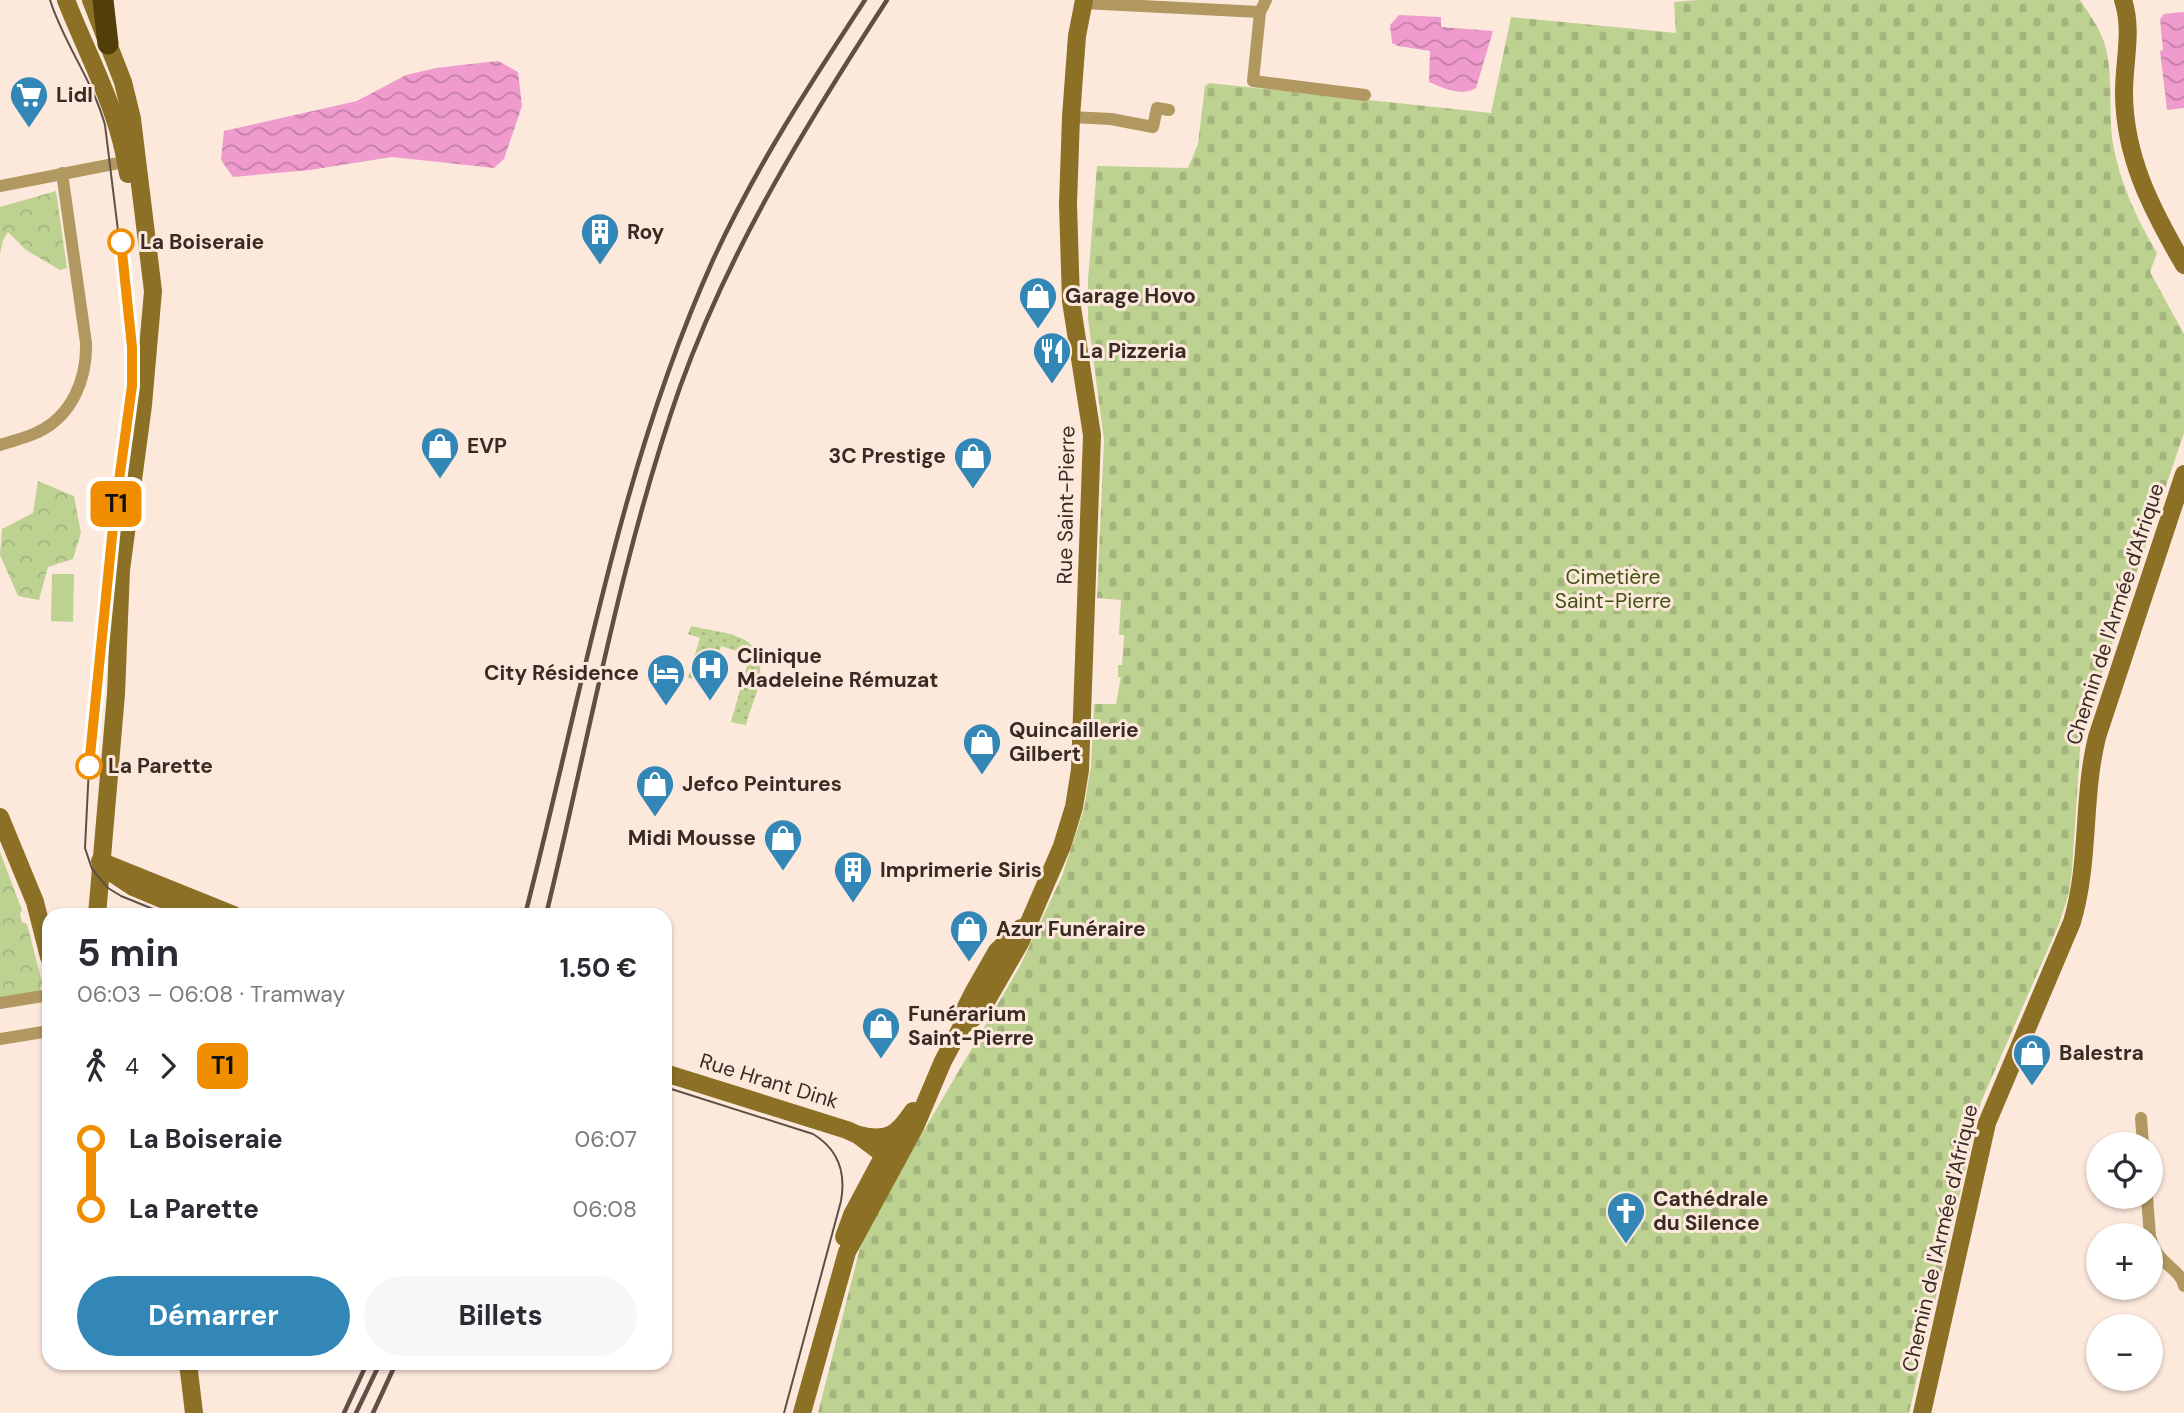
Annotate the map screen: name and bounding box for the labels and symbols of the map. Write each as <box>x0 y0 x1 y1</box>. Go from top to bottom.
supermarket icon: Lidl <box>8 74 50 129</box>
place label: Lidl <box>56 81 93 109</box>
building icon: Roy <box>579 211 621 266</box>
place label: Roy <box>627 218 664 246</box>
place label: La Boiseraie <box>140 228 264 256</box>
marker: La Boiseraie <box>108 229 134 255</box>
shop icon: Garage Hovo <box>1017 275 1059 330</box>
place label: Garage Hovo <box>1065 282 1196 310</box>
restaurant icon: La Pizzeria <box>1031 330 1073 385</box>
place label: La Pizzeria <box>1079 337 1186 365</box>
shop icon: EVP <box>419 425 461 480</box>
street label: Rue Saint-Pierre <box>1051 425 1081 584</box>
place label: EVP <box>467 432 507 460</box>
shop icon: 3C Prestige <box>952 435 994 490</box>
place label: 3C Prestige <box>829 442 946 470</box>
street label: Chemin de l'Armée d'Afrique <box>2059 479 2171 748</box>
line badge: T1 <box>85 481 148 527</box>
park label: Cimetière Saint-Pierre <box>1555 563 1671 615</box>
place label: Clinique Madeleine Rémuzat <box>737 642 938 694</box>
hospital icon: Clinique Madeleine Rémuzat <box>689 647 731 702</box>
hotel icon: City Résidence <box>645 652 687 707</box>
place label: City Résidence <box>484 659 639 687</box>
place label: Quincaillerie Gilbert <box>1009 716 1139 768</box>
shop icon: Quincaillerie Gilbert <box>961 721 1003 776</box>
place label: La Parette <box>108 752 213 780</box>
marker: La Parette <box>76 753 102 779</box>
shop icon: Jefco Peintures <box>634 763 676 818</box>
place label: Jefco Peintures <box>682 770 842 798</box>
shop icon: Midi Mousse <box>762 817 804 872</box>
place label: Midi Mousse <box>628 824 756 852</box>
building icon: Imprimerie Siris <box>832 849 874 904</box>
place label: Imprimerie Siris <box>880 856 1042 884</box>
shop icon: Azur Funéraire <box>948 908 990 963</box>
place label: Azur Funéraire <box>996 915 1146 943</box>
place label: Funérarium Saint-Pierre <box>908 1000 1034 1052</box>
shop icon: Funérarium Saint-Pierre <box>860 1005 902 1060</box>
shop icon: Balestra <box>2011 1032 2053 1087</box>
place label: Balestra <box>2059 1039 2144 1067</box>
street label: Rue Hrant Dink <box>696 1047 842 1115</box>
street label: Chemin de l'Armée d'Afrique <box>1896 1101 1984 1374</box>
place label: Cathédrale du Silence <box>1653 1185 1768 1237</box>
church icon: Cathédrale du Silence <box>1605 1190 1647 1245</box>

